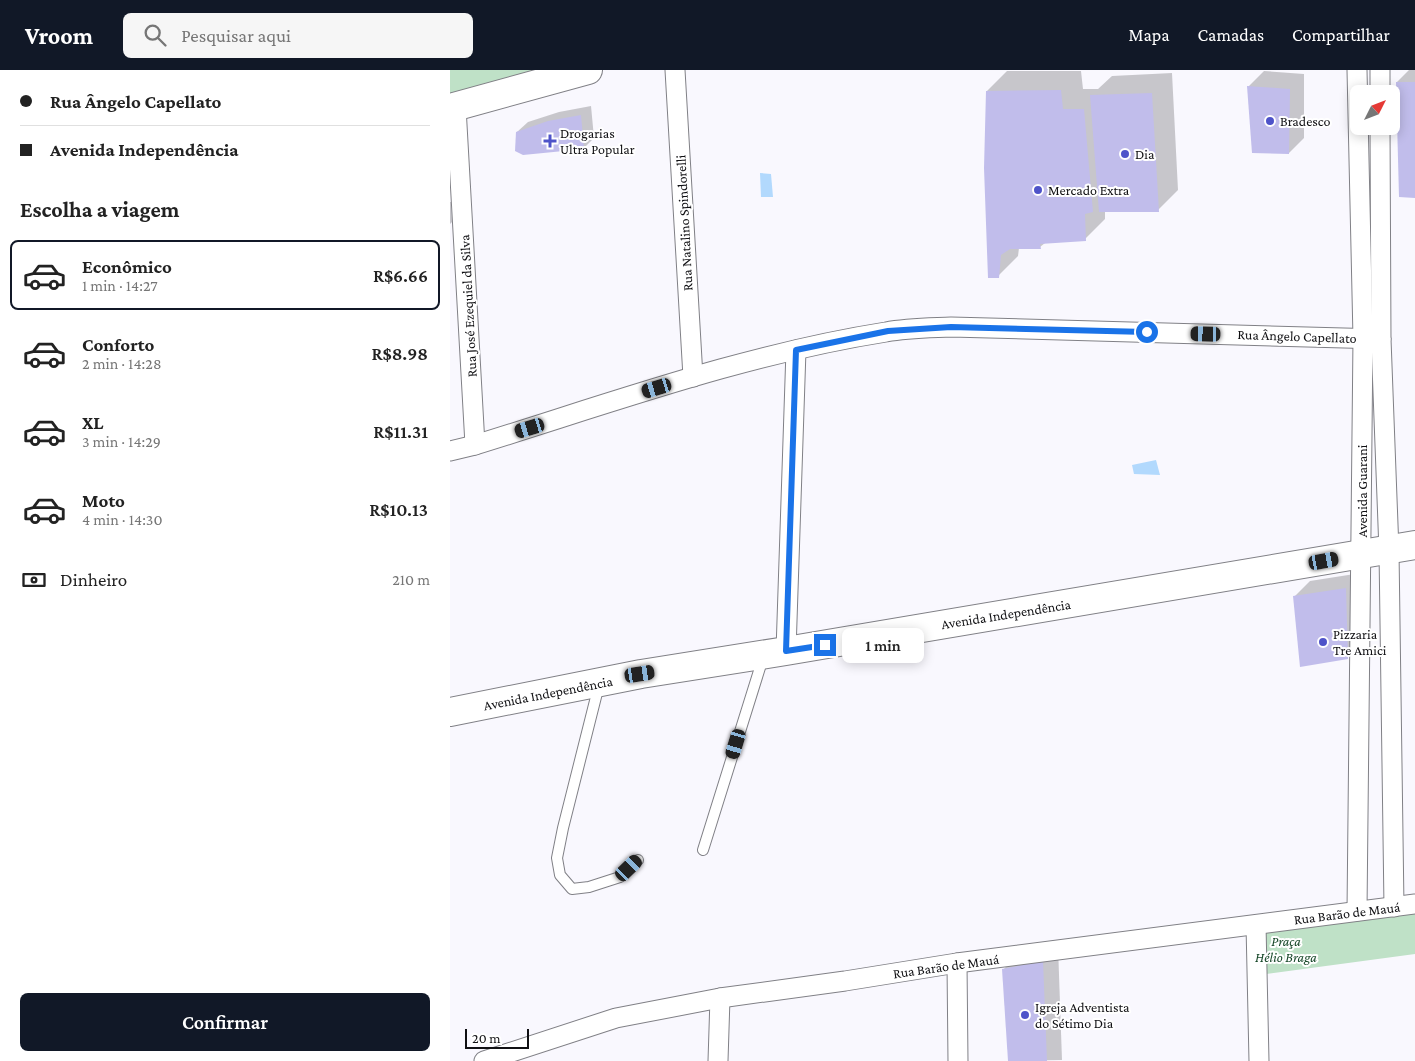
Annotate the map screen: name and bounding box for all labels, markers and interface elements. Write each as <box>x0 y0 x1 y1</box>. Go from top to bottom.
search box <box>123 13 473 58</box>
icon: search <box>141 21 169 49</box>
text: Vroom <box>25 22 93 49</box>
text: Pesquisar aqui <box>181 25 291 46</box>
text: Mapa <box>1129 25 1170 45</box>
text: Camadas <box>1198 25 1264 45</box>
text: Compartilhar <box>1292 25 1390 45</box>
north arrow <box>1350 85 1400 135</box>
map controls <box>1350 85 1400 135</box>
text: Rua Ângelo Capellato <box>50 91 221 112</box>
place label: Bradesco <box>1280 113 1331 129</box>
marker: Bradesco <box>1264 115 1276 127</box>
place label: Drogarias Ultra Popular <box>560 125 635 157</box>
marker: Drogarias Ultra Popular <box>544 135 556 147</box>
text: Avenida Independência <box>50 139 238 160</box>
place label: Dia <box>1135 146 1155 162</box>
marker: Dia <box>1119 148 1131 160</box>
street label: Rua Natalino Spindorelli <box>672 154 696 292</box>
place label: Mercado Extra <box>1048 182 1130 198</box>
marker: Mercado Extra <box>1032 184 1044 196</box>
text: Escolha a viagem <box>20 197 179 222</box>
street label: Rua José Ezequiel da Silva <box>456 234 480 378</box>
icon: car <box>22 253 67 298</box>
text: Econômico <box>82 256 172 277</box>
text: R$6.66 <box>373 265 428 286</box>
text: 1 min · 14:27 <box>82 277 158 294</box>
route start <box>1136 321 1158 343</box>
car <box>1190 326 1221 342</box>
street label: Rua Ângelo Capellato <box>1237 326 1357 346</box>
icon: car <box>22 331 67 376</box>
text: Conforto <box>82 334 154 355</box>
text: R$8.98 <box>371 343 428 364</box>
text: 2 min · 14:28 <box>82 355 161 372</box>
car <box>640 376 673 400</box>
icon: car <box>22 409 67 454</box>
text: XL <box>82 412 104 433</box>
car <box>513 416 546 440</box>
text: R$11.31 <box>373 421 428 442</box>
text: 3 min · 14:29 <box>82 433 161 450</box>
street label: Avenida Guarani <box>1354 444 1370 537</box>
icon: car <box>22 487 67 532</box>
text: Moto <box>82 490 125 511</box>
text: R$10.13 <box>369 499 428 520</box>
text: 4 min · 14:30 <box>82 511 162 528</box>
car <box>1307 551 1340 571</box>
icon: cash <box>20 566 48 594</box>
text: Dinheiro <box>60 569 127 590</box>
text: 210 m <box>392 571 430 588</box>
street label: Avenida Independência <box>940 596 1072 632</box>
place label: Pizzaria Tre Amici <box>1333 626 1387 658</box>
callout: 1 min <box>842 628 925 662</box>
route end <box>814 634 836 656</box>
marker: Pizzaria Tre Amici <box>1317 636 1329 648</box>
text: 1 min <box>865 637 901 654</box>
car <box>624 664 655 684</box>
street label: Avenida Independência <box>482 673 614 713</box>
car <box>724 727 747 761</box>
car <box>613 852 645 884</box>
street label: Rua Barão de Mauá <box>1293 898 1402 927</box>
park label: Praça Hélio Braga <box>1255 933 1317 965</box>
street label: Rua Barão de Mauá <box>892 951 1001 981</box>
button: Confirmar <box>20 993 430 1051</box>
place label: Igreja Adventista do Sétimo Dia <box>1035 999 1130 1031</box>
marker: Igreja Adventista do Sétimo Dia <box>1019 1009 1031 1021</box>
scale bar <box>465 1026 529 1049</box>
text: 20 m <box>472 1030 500 1046</box>

